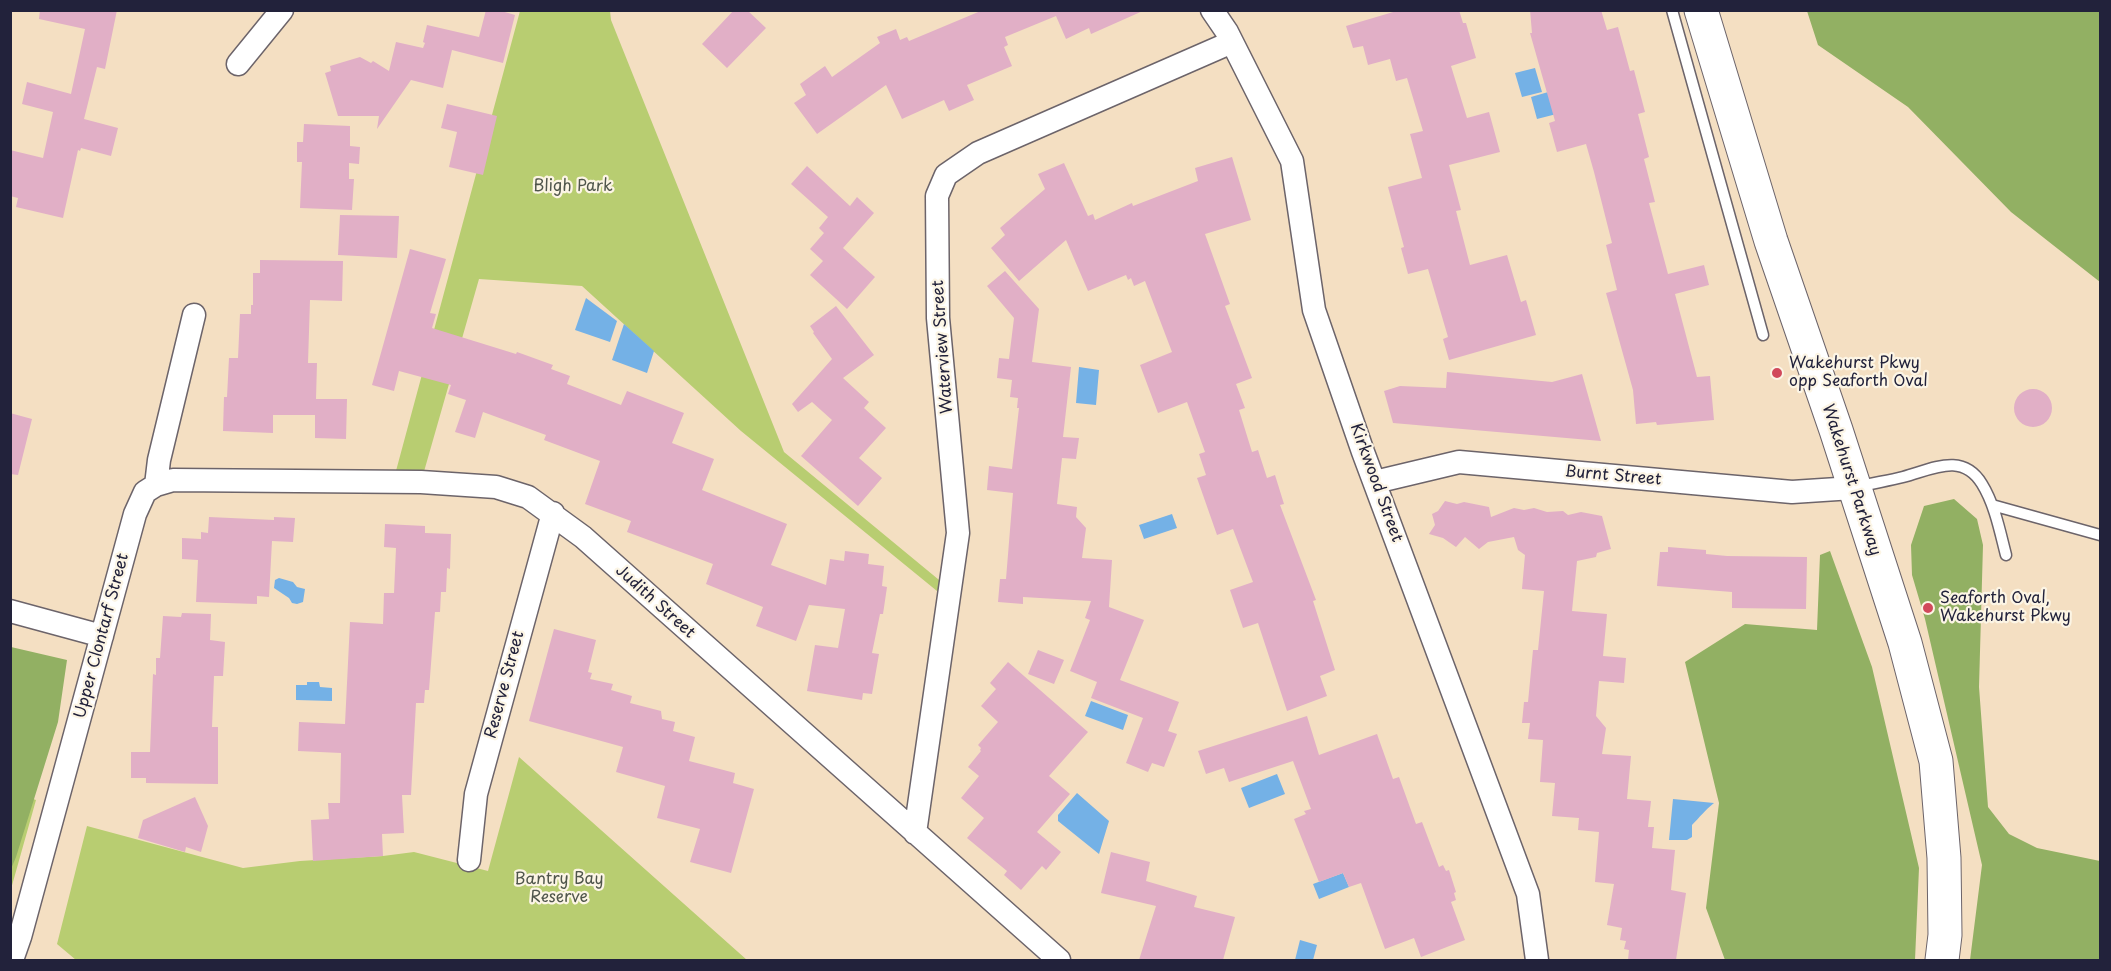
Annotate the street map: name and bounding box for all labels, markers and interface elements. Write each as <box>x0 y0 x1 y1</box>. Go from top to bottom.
park label: Bligh Park <box>533 177 613 197</box>
street label: Waterview Street <box>929 279 957 415</box>
place label: Wakehurst Pkwy opp Seaforth Oval <box>1789 354 1928 392</box>
marker: Wakehurst Pkwy opp Seaforth Oval <box>1770 366 1784 380</box>
street label: Wakehurst Parkway <box>1817 402 1885 558</box>
street label: Kirkwood Street <box>1346 421 1406 545</box>
street label: Burnt Street <box>1564 462 1662 490</box>
street label: Upper Clontarf Street <box>71 551 133 721</box>
street label: Judith Street <box>611 561 699 643</box>
place label: Seaforth Oval, Wakehurst Pkwy <box>1940 589 2071 627</box>
marker: Seaforth Oval, Wakehurst Pkwy <box>1921 601 1935 615</box>
street label: Reserve Street <box>481 629 529 741</box>
park label: Bantry Bay Reserve <box>515 870 603 908</box>

